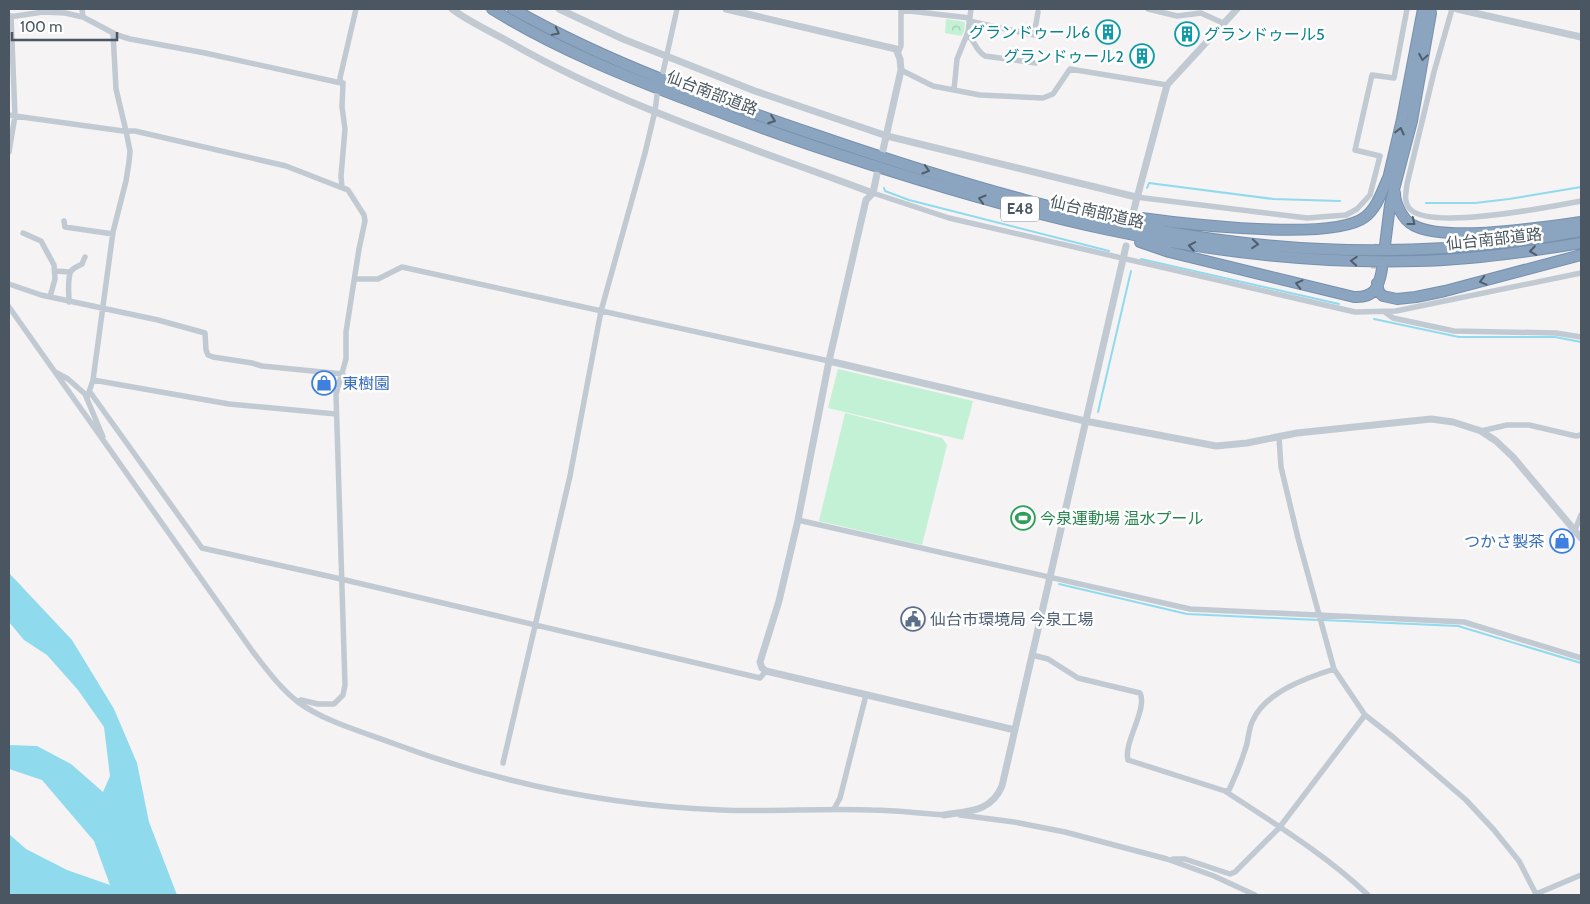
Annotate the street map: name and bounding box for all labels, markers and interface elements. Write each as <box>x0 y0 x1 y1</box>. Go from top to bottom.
scale bar <box>12 10 118 42</box>
text: 100 m <box>20 18 62 36</box>
building icon: グランドゥール6 <box>1095 19 1121 45</box>
building icon: グランドゥール5 <box>1174 21 1200 47</box>
place label: グランドゥール6 <box>969 23 1090 42</box>
place label: グランドゥール5 <box>1204 25 1325 44</box>
one-way arrow <box>551 26 560 36</box>
building icon: グランドゥール2 <box>1129 43 1155 69</box>
place label: グランドゥール2 <box>1004 47 1124 66</box>
one-way arrow <box>1419 52 1429 61</box>
street label: 仙台南部道路 <box>664 67 760 119</box>
one-way arrow <box>767 114 775 124</box>
one-way arrow <box>1394 126 1405 135</box>
one-way arrow <box>921 165 929 175</box>
street label: 仙台南部道路 <box>1048 192 1146 232</box>
one-way arrow <box>979 194 987 204</box>
road number: E48 <box>1001 196 1039 222</box>
one-way arrow <box>1406 216 1415 225</box>
street label: 仙台南部道路 <box>1445 225 1543 253</box>
one-way arrow <box>1251 238 1259 249</box>
one-way arrow <box>1188 242 1196 252</box>
one-way arrow <box>1529 245 1537 255</box>
one-way arrow <box>1349 255 1357 266</box>
one-way arrow <box>1479 275 1488 286</box>
one-way arrow <box>1294 279 1303 290</box>
shop icon: 東樹園 <box>311 370 337 396</box>
place label: 東樹園 <box>342 374 390 393</box>
sports icon: 今泉運動場 温水プール <box>1010 505 1036 531</box>
place label: 今泉運動場 温水プール <box>1040 509 1204 528</box>
shop icon: つかさ製茶 <box>1549 528 1575 554</box>
place label: つかさ製茶 <box>1464 532 1544 551</box>
public building icon: 仙台市環境局 今泉工場 <box>900 606 926 632</box>
place label: 仙台市環境局 今泉工場 <box>930 610 1094 629</box>

